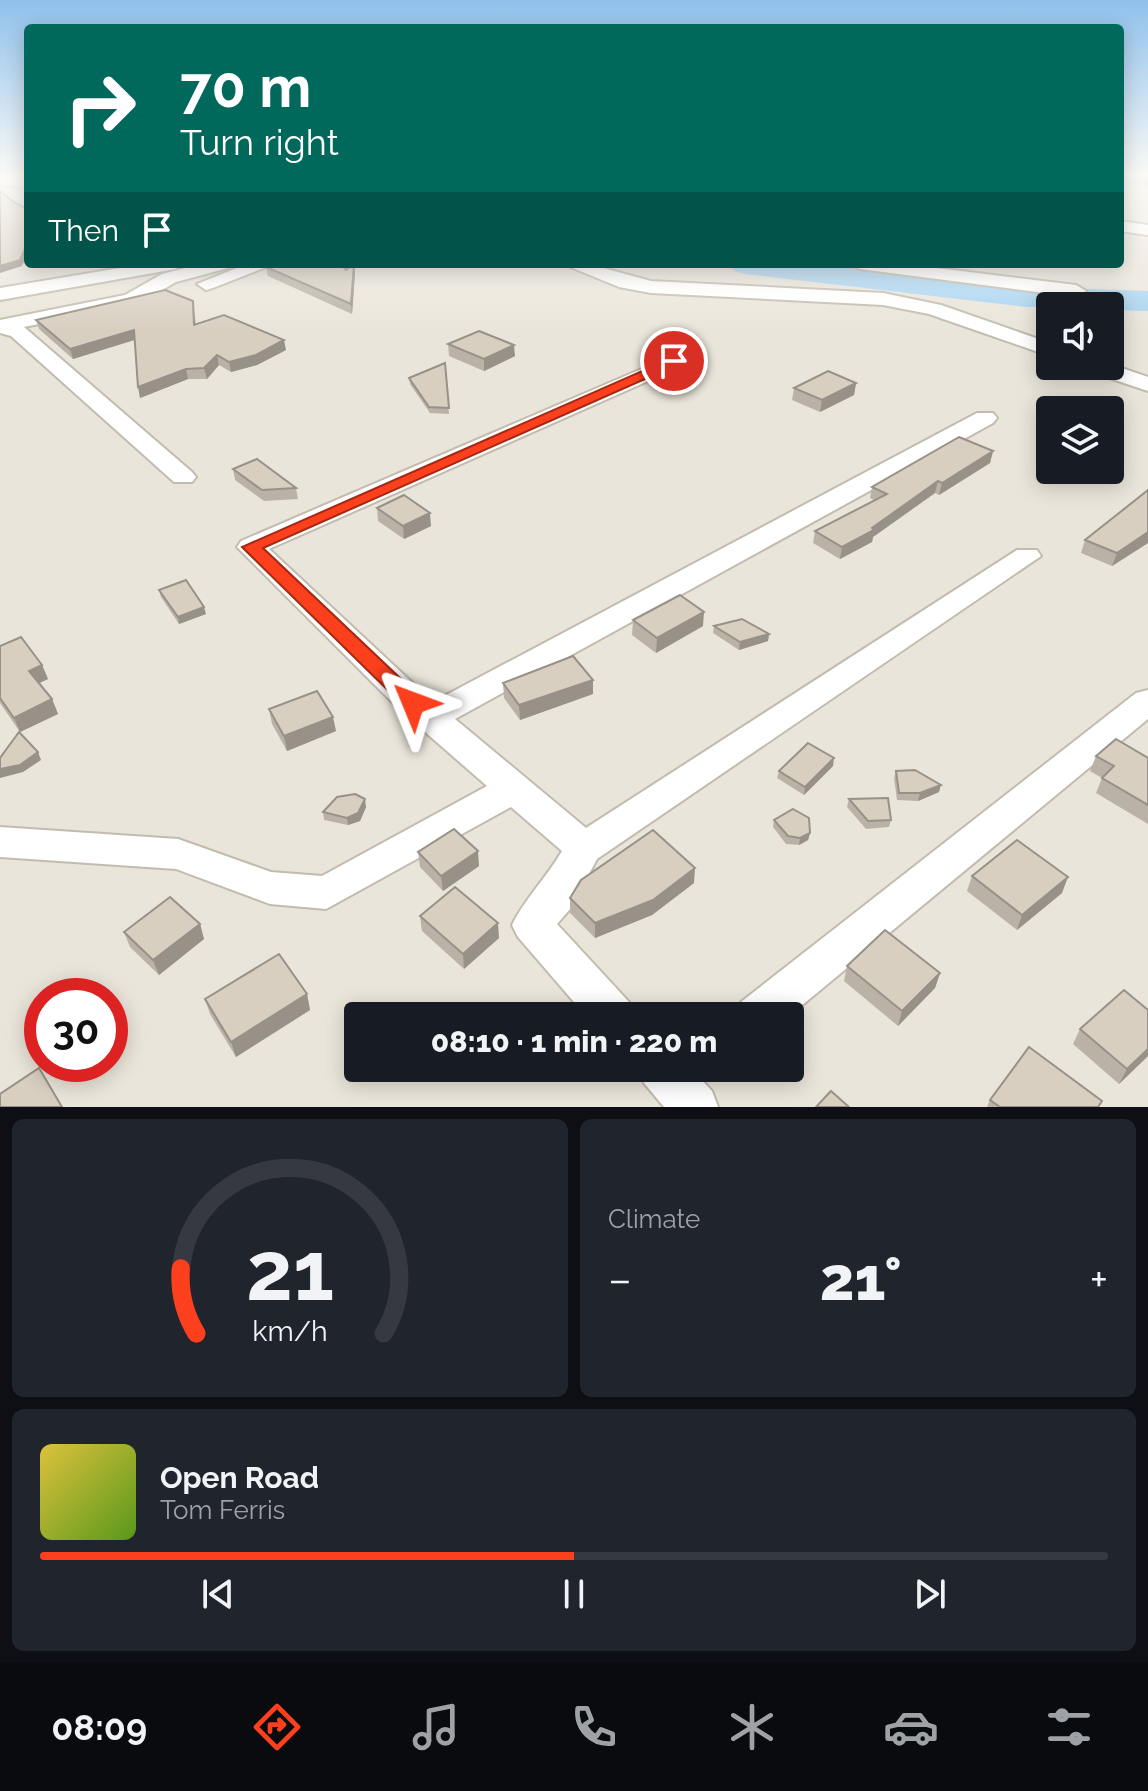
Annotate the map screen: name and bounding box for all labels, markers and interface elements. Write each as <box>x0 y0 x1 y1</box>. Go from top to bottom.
text: 70 m <box>180 54 311 120</box>
icon: right <box>48 56 152 160</box>
text: Turn right <box>180 121 339 163</box>
icon: arrive <box>135 208 179 252</box>
text: Then <box>48 213 119 248</box>
map controls <box>1036 292 1124 484</box>
button: sound <box>1036 292 1124 380</box>
pin <box>640 327 708 395</box>
icon: arrive <box>652 339 696 383</box>
button: layers <box>1036 396 1124 484</box>
position arrow <box>371 661 455 745</box>
speed limit sign: 30 <box>24 978 128 1082</box>
text: 08:10 · 1 min · 220 m <box>431 1024 717 1059</box>
text: Climate <box>608 1204 700 1234</box>
text: 21 <box>246 1222 334 1319</box>
text: 21° <box>820 1244 902 1314</box>
text: − <box>608 1254 632 1305</box>
text: + <box>1090 1254 1108 1305</box>
text: km/h <box>252 1314 328 1348</box>
text: Open Road <box>160 1460 319 1495</box>
text: Tom Ferris <box>160 1495 285 1525</box>
icon: previous <box>196 1572 240 1616</box>
icon: pause <box>552 1572 596 1616</box>
icon: next <box>908 1572 952 1616</box>
icon: directions <box>249 1699 305 1755</box>
icon: music <box>408 1699 464 1755</box>
icon: phone <box>566 1699 622 1755</box>
icon: climate <box>724 1699 780 1755</box>
icon: car <box>883 1699 939 1755</box>
icon: filters <box>1041 1699 1097 1755</box>
text: 08:09 <box>51 1706 147 1748</box>

